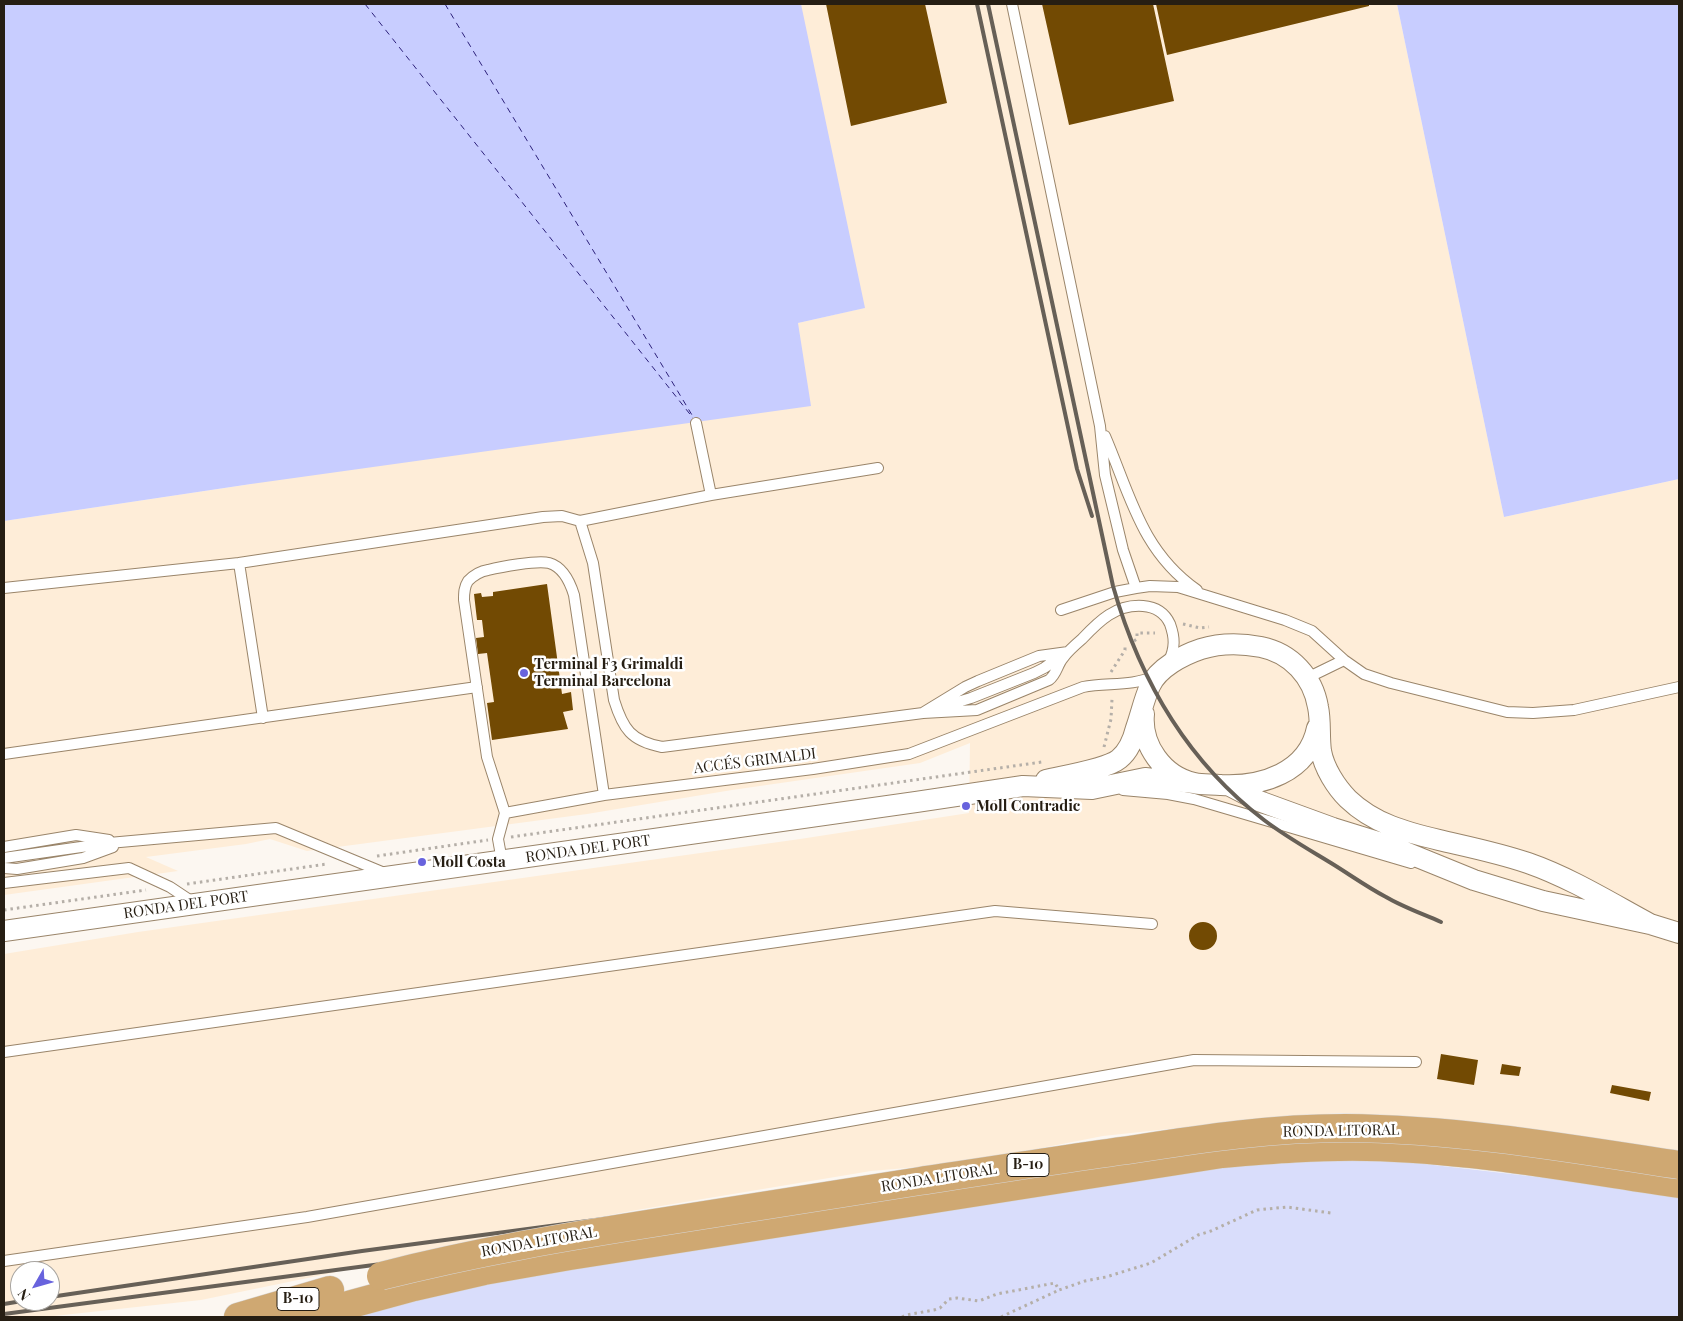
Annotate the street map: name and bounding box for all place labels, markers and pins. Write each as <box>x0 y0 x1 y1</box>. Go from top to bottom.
place label: Terminal F3 Grimaldi Terminal Barcelona <box>534 655 683 690</box>
marker: Terminal F3 Grimaldi Terminal Barcelona <box>518 667 530 679</box>
place label: Moll Contradic <box>976 797 1080 815</box>
marker: Moll Contradic <box>960 800 972 812</box>
place label: Moll Costa <box>432 853 506 871</box>
marker: Moll Costa <box>416 856 428 868</box>

